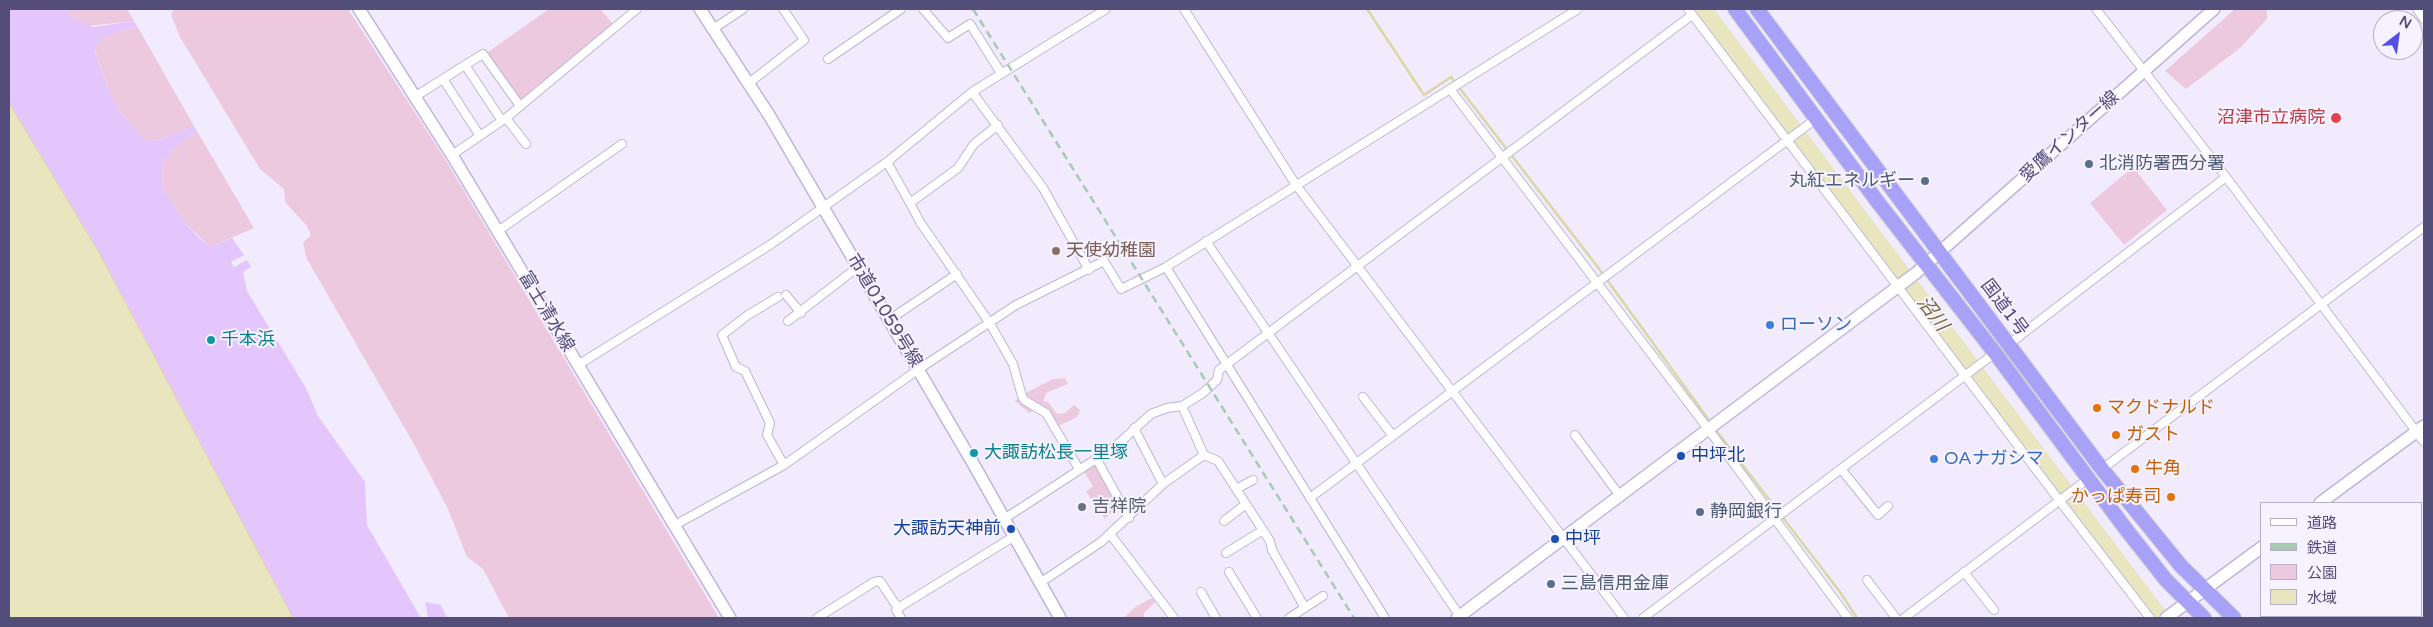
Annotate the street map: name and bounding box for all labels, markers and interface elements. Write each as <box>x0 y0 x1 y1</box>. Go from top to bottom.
north arrow <box>2373 10 2423 60</box>
text: N <box>2396 12 2414 33</box>
street label: 愛鷹インター線 <box>2016 87 2124 187</box>
place label: 沼津市立病院 <box>2217 107 2325 129</box>
marker: 沼津市立病院 <box>2329 111 2343 125</box>
place label: 北消防署西分署 <box>2099 153 2225 175</box>
marker: 北消防署西分署 <box>2083 158 2095 170</box>
place label: 丸紅エネルギー <box>1789 170 1915 192</box>
marker: 丸紅エネルギー <box>1919 175 1931 187</box>
place label: 天使幼稚園 <box>1066 240 1156 262</box>
marker: 天使幼稚園 <box>1050 245 1062 257</box>
street label: 市道01059号線 <box>842 250 926 372</box>
street label: 富士清水線 <box>514 268 578 356</box>
street label: 国道1号 <box>1976 275 2032 341</box>
water label: 沼川 <box>1911 292 1953 336</box>
place label: ローソン <box>1780 314 1852 336</box>
marker: ローソン <box>1764 319 1776 331</box>
place label: 千本浜 <box>221 329 275 351</box>
marker: 千本浜 <box>205 334 217 346</box>
place label: マクドナルド <box>2107 397 2215 419</box>
marker: マクドナルド <box>2091 402 2103 414</box>
place label: ガスト <box>2126 424 2180 446</box>
marker: ガスト <box>2110 429 2122 441</box>
place label: 大諏訪松長一里塚 <box>984 442 1128 464</box>
place label: 中坪北 <box>1691 445 1745 467</box>
marker: 大諏訪松長一里塚 <box>968 447 980 459</box>
place label: OAナガシマ <box>1944 448 2044 470</box>
marker: 中坪北 <box>1675 450 1687 462</box>
marker: OAナガシマ <box>1928 453 1940 465</box>
place label: 牛角 <box>2145 458 2181 480</box>
marker: 牛角 <box>2129 463 2141 475</box>
place label: かっぱ寿司 <box>2071 486 2161 508</box>
marker: かっぱ寿司 <box>2165 491 2177 503</box>
place label: 吉祥院 <box>1092 496 1146 518</box>
marker: 吉祥院 <box>1076 501 1088 513</box>
place label: 静岡銀行 <box>1710 501 1782 523</box>
legend <box>2260 502 2423 617</box>
marker: 静岡銀行 <box>1694 506 1706 518</box>
text: 道路 <box>2307 514 2337 532</box>
place label: 大諏訪天神前 <box>893 518 1001 540</box>
marker: 大諏訪天神前 <box>1005 523 1017 535</box>
place label: 中坪 <box>1565 528 1601 550</box>
marker: 中坪 <box>1549 533 1561 545</box>
text: 鉄道 <box>2307 539 2337 557</box>
text: 公園 <box>2307 564 2337 582</box>
place label: 三島信用金庫 <box>1561 573 1669 595</box>
marker: 三島信用金庫 <box>1545 578 1557 590</box>
text: 水域 <box>2307 589 2337 607</box>

